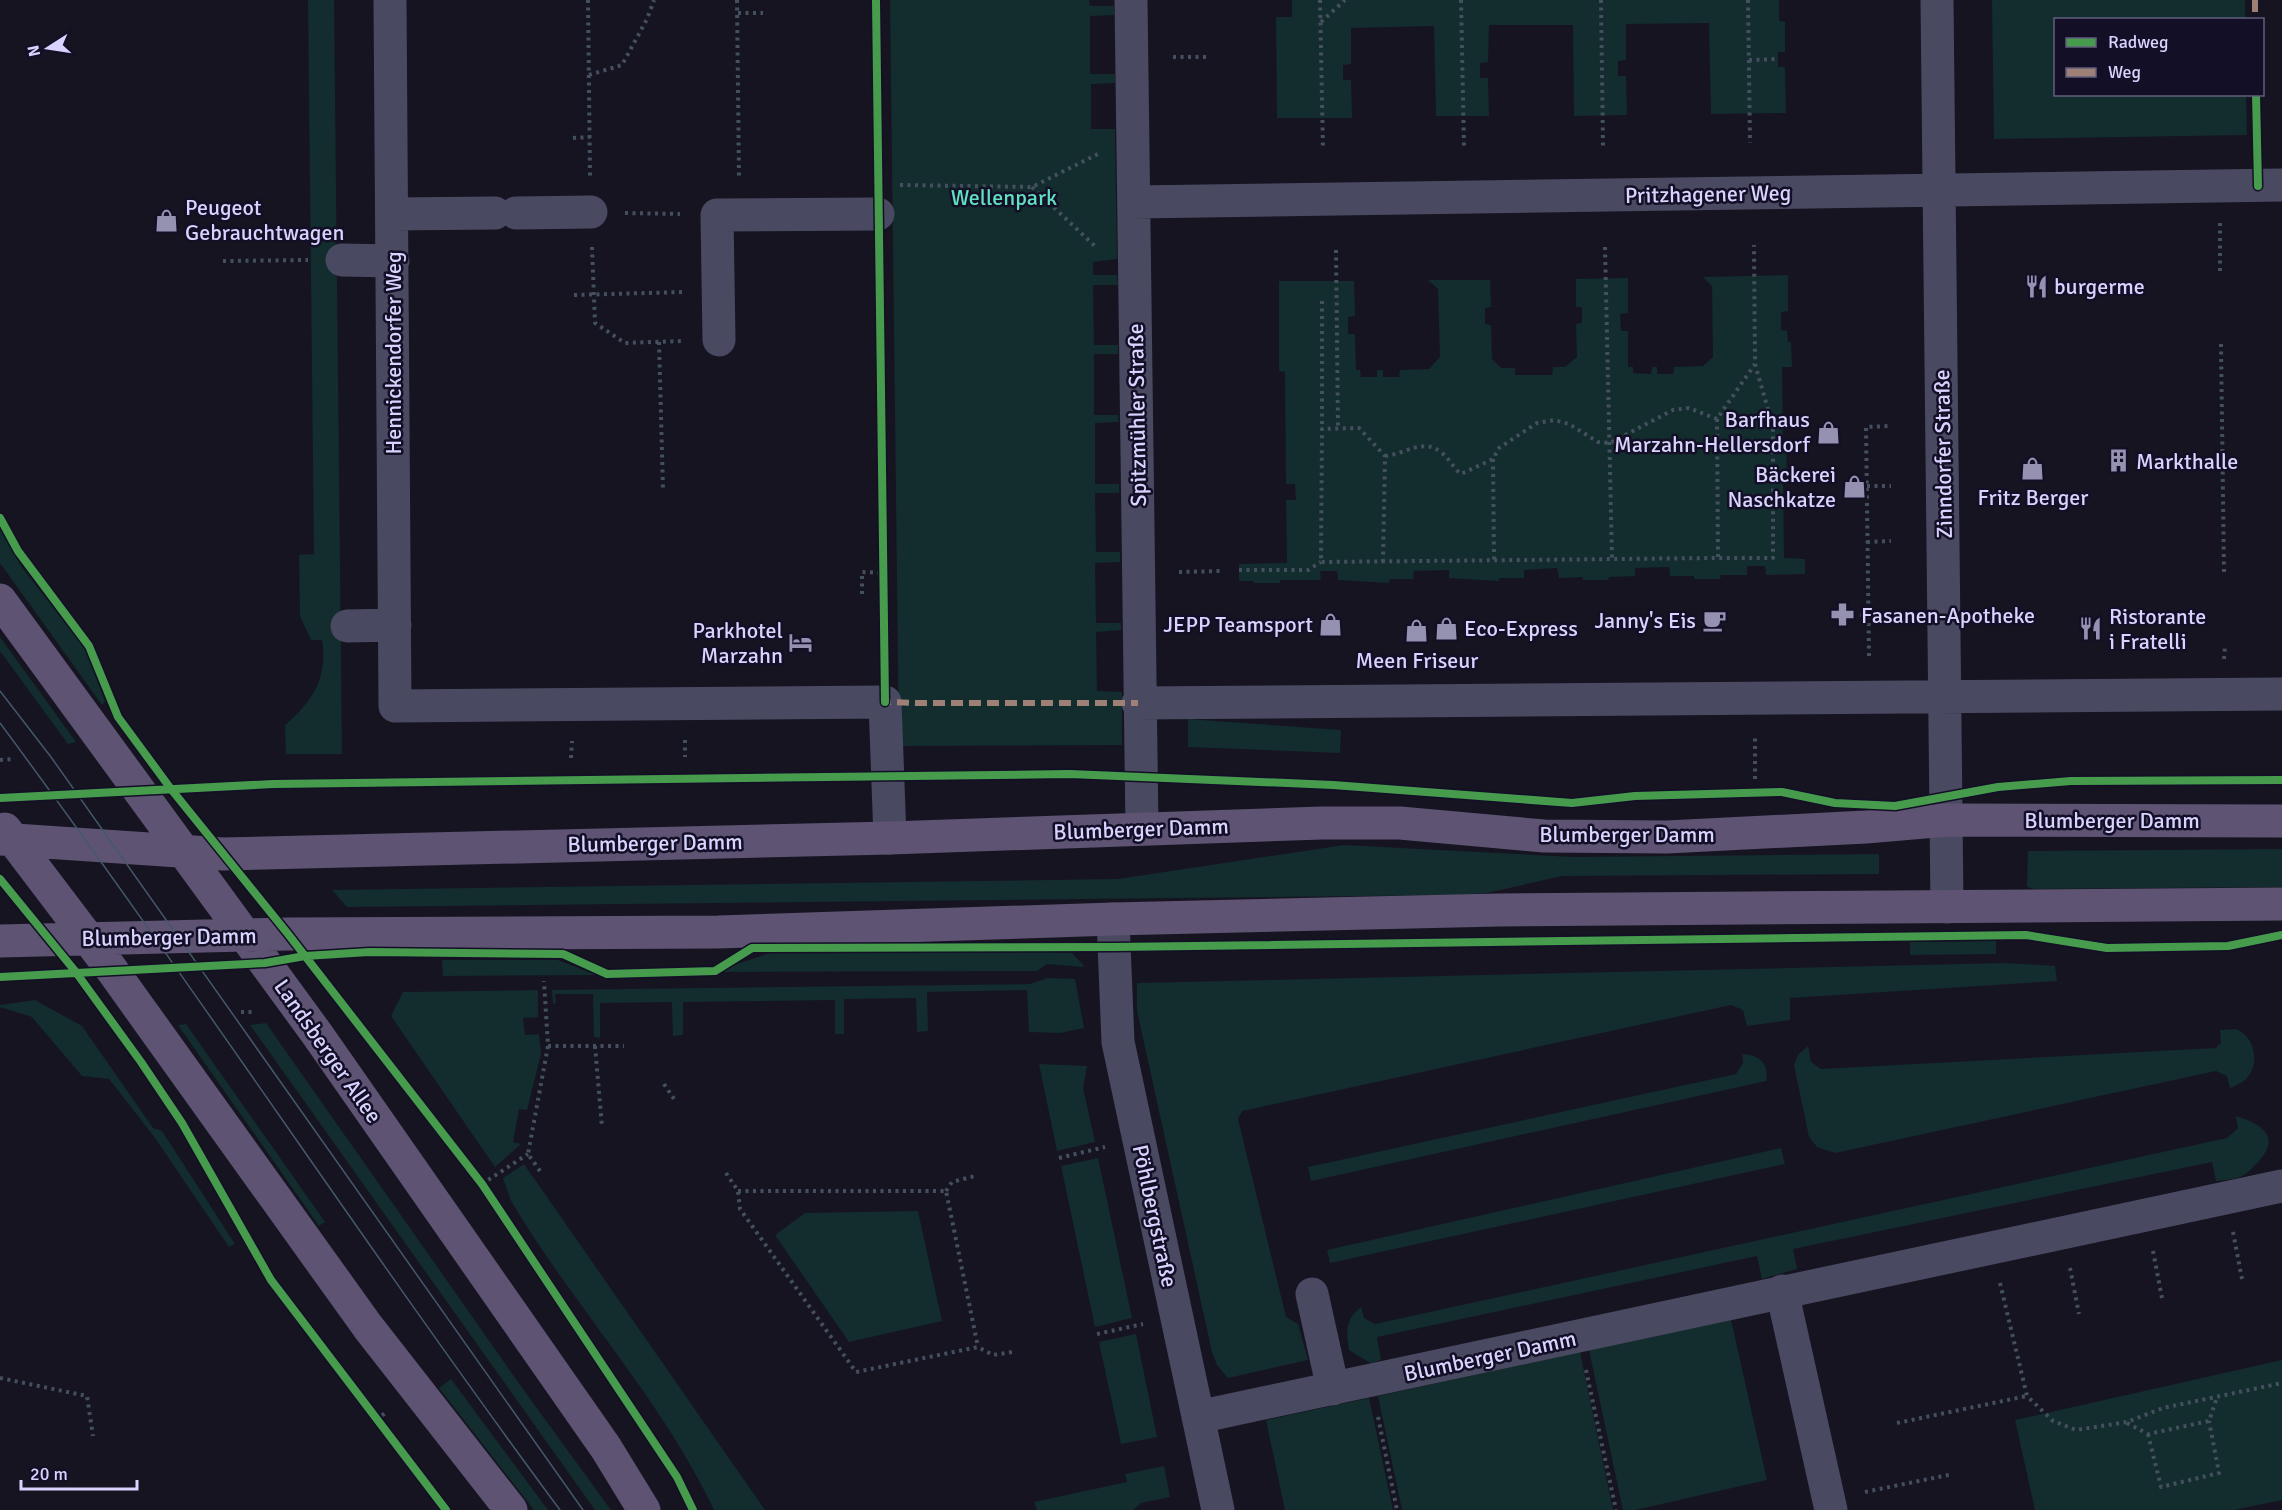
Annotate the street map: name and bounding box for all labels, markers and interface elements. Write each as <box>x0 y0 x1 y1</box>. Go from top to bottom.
north arrow <box>18 18 78 78</box>
legend <box>2054 18 2264 96</box>
text: Radweg <box>2108 31 2169 53</box>
text: N <box>23 43 45 58</box>
text: Weg <box>2108 61 2141 83</box>
street label: Pritzhagener Weg <box>1625 179 1791 209</box>
park label: Wellenpark <box>951 184 1057 211</box>
place label: Peugeot Gebrauchtwagen <box>185 194 344 246</box>
shop icon: Peugeot Gebrauchtwagen <box>154 207 180 233</box>
street label: Hennickendorfer Weg <box>380 251 407 455</box>
restaurant icon: burgerme <box>2023 273 2049 299</box>
place label: burgerme <box>2054 273 2145 300</box>
street label: Spitzmühler Straße <box>1122 323 1152 507</box>
street label: Zinndorfer Straße <box>1928 369 1958 539</box>
place label: Barfhaus Marzahn-Hellersdorf <box>1614 406 1812 458</box>
shop icon: Barfhaus Marzahn-Hellersdorf <box>1815 419 1841 445</box>
building icon: Markthalle <box>2105 448 2131 474</box>
place label: Markthalle <box>2136 448 2238 475</box>
shop icon: Fritz Berger <box>2020 455 2046 481</box>
place label: Bäckerei Naschkatze <box>1727 461 1836 513</box>
shop icon: Bäckerei Naschkatze <box>1841 474 1867 500</box>
place label: Fritz Berger <box>1978 484 2088 511</box>
pharmacy icon: Fasanen-Apotheke <box>1830 602 1856 628</box>
place label: Fasanen-Apotheke <box>1861 602 2035 629</box>
place label: Ristorante i Fratelli <box>2109 603 2206 655</box>
place label: Janny's Eis <box>1595 607 1696 634</box>
cafe icon: Janny's Eis <box>1701 607 1727 633</box>
place label: JEPP Teamsport <box>1163 611 1313 638</box>
shop icon: JEPP Teamsport <box>1318 611 1344 637</box>
shop icon: Eco-Express <box>1433 615 1459 641</box>
place label: Eco-Express <box>1464 615 1578 642</box>
restaurant icon: Ristorante i Fratelli <box>2078 616 2104 642</box>
place label: Parkhotel Marzahn <box>693 617 783 669</box>
shop icon: Meen Friseur <box>1404 618 1430 644</box>
hotel icon: Parkhotel Marzahn <box>788 630 814 656</box>
place label: Meen Friseur <box>1356 647 1478 674</box>
street label: Blumberger Damm <box>2024 807 2200 834</box>
street label: Blumberger Damm <box>1053 812 1229 846</box>
street label: Blumberger Damm <box>1539 821 1715 848</box>
street label: Blumberger Damm <box>567 828 743 858</box>
street label: Blumberger Damm <box>81 922 257 952</box>
street label: Landsberger Allee <box>268 974 388 1128</box>
street label: Pöhlbergstraße <box>1127 1142 1183 1290</box>
street label: Blumberger Damm <box>1401 1325 1579 1387</box>
scale bar <box>21 1453 136 1491</box>
text: 20 m <box>30 1463 68 1485</box>

